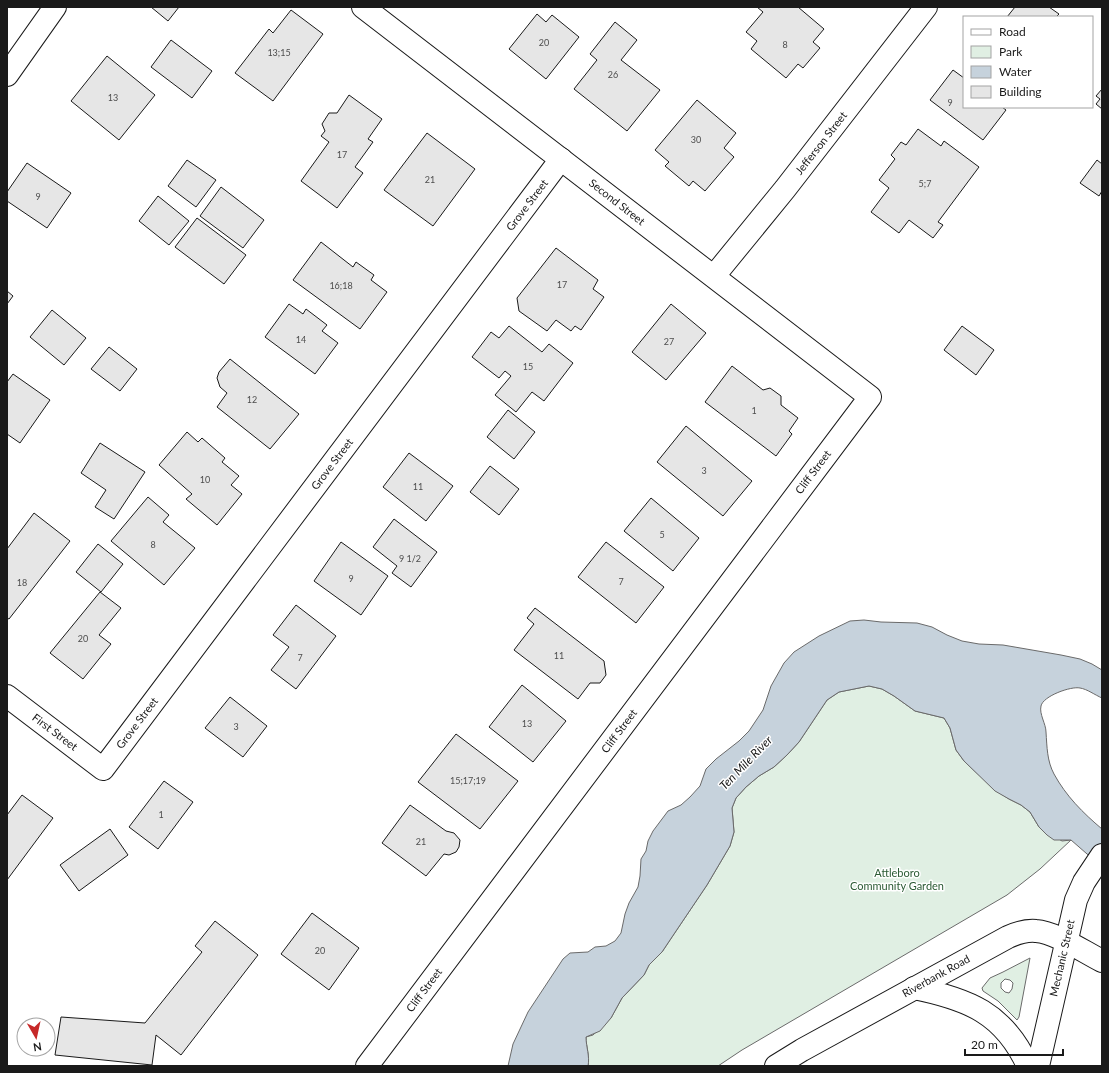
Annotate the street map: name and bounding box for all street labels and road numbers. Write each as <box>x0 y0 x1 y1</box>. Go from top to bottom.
street label: Jefferson Street <box>792 109 849 177</box>
street label: Grove Street <box>503 176 550 233</box>
street label: Second Street <box>587 176 648 227</box>
street label: Grove Street <box>308 435 355 492</box>
street label: Cliff Street <box>792 447 833 496</box>
street label: Grove Street <box>113 694 160 751</box>
street label: Cliff Street <box>598 706 639 755</box>
street label: First Street <box>30 710 81 753</box>
street label: Mechanic Street <box>1046 918 1077 998</box>
street label: Riverbank Road <box>900 952 972 1000</box>
street label: Cliff Street <box>403 965 444 1014</box>

